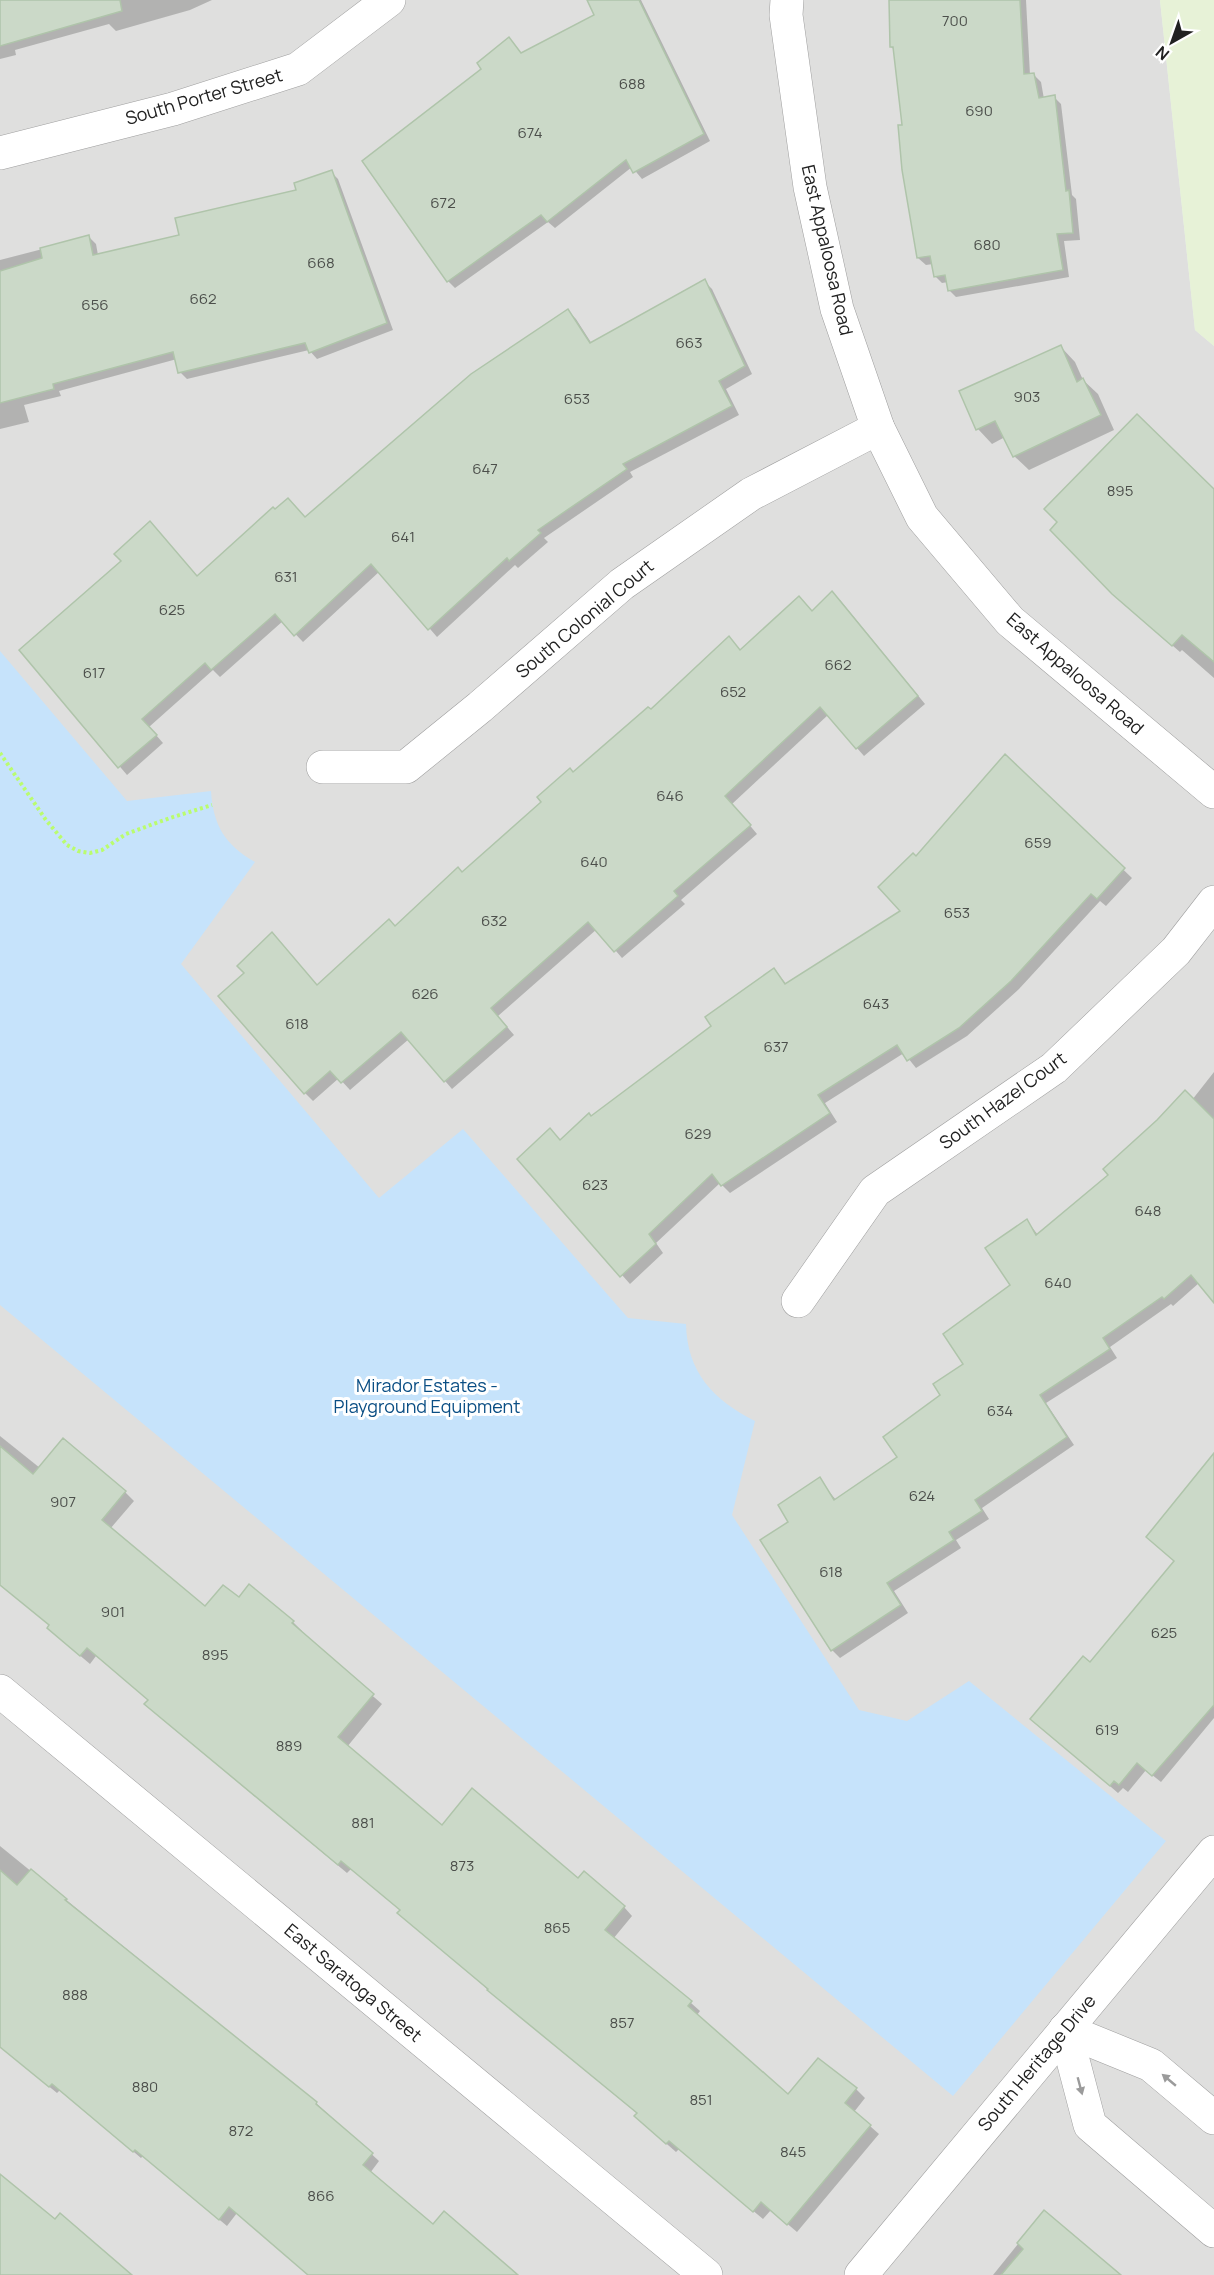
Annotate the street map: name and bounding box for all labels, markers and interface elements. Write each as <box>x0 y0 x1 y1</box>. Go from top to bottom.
house number: 700 <box>942 10 968 31</box>
north arrow <box>1142 12 1202 72</box>
text: N <box>1151 41 1174 66</box>
street label: South Porter Street <box>122 62 285 130</box>
house number: 688 <box>619 73 645 94</box>
house number: 690 <box>965 100 993 121</box>
house number: 674 <box>517 122 543 143</box>
street label: East Appaloosa Road <box>797 162 859 337</box>
house number: 672 <box>430 192 456 213</box>
house number: 680 <box>973 234 1001 255</box>
house number: 668 <box>307 252 335 273</box>
house number: 662 <box>189 288 217 309</box>
house number: 656 <box>81 294 109 315</box>
house number: 663 <box>676 332 702 353</box>
house number: 903 <box>1014 386 1040 407</box>
house number: 653 <box>564 388 590 409</box>
house number: 647 <box>472 458 498 479</box>
house number: 895 <box>1107 480 1133 501</box>
house number: 641 <box>391 526 415 547</box>
street label: South Colonial Court <box>510 553 658 683</box>
house number: 631 <box>274 566 298 587</box>
house number: 625 <box>159 599 185 620</box>
street label: East Appaloosa Road <box>1002 607 1149 739</box>
house number: 662 <box>824 654 852 675</box>
house number: 617 <box>83 662 105 683</box>
house number: 652 <box>720 681 746 702</box>
house number: 646 <box>656 785 684 806</box>
house number: 659 <box>1024 832 1052 853</box>
house number: 640 <box>580 851 608 872</box>
house number: 653 <box>944 902 970 923</box>
house number: 632 <box>481 910 507 931</box>
house number: 626 <box>411 983 439 1004</box>
house number: 643 <box>863 993 889 1014</box>
house number: 618 <box>285 1013 309 1034</box>
house number: 637 <box>763 1036 789 1057</box>
street label: South Hazel Court <box>934 1046 1071 1154</box>
house number: 629 <box>684 1123 712 1144</box>
house number: 623 <box>582 1174 608 1195</box>
house number: 648 <box>1135 1200 1161 1221</box>
house number: 640 <box>1044 1272 1072 1293</box>
park label: Mirador Estates - Playground Equipment <box>334 1373 520 1418</box>
house number: 634 <box>987 1400 1013 1421</box>
house number: 624 <box>909 1485 935 1506</box>
house number: 907 <box>50 1491 76 1512</box>
house number: 618 <box>819 1561 843 1582</box>
house number: 901 <box>101 1601 125 1622</box>
house number: 625 <box>1151 1622 1177 1643</box>
house number: 895 <box>202 1644 228 1665</box>
house number: 619 <box>1095 1719 1119 1740</box>
house number: 889 <box>276 1735 302 1756</box>
house number: 881 <box>351 1812 375 1833</box>
house number: 873 <box>450 1855 474 1876</box>
house number: 865 <box>544 1917 570 1938</box>
street label: East Saratoga Street <box>280 1918 427 2047</box>
house number: 888 <box>62 1984 88 2005</box>
street label: South Heritage Drive <box>972 1989 1101 2136</box>
house number: 857 <box>610 2012 634 2033</box>
one-way arrow <box>1162 2074 1177 2087</box>
house number: 880 <box>132 2076 158 2097</box>
one-way arrow <box>1075 2077 1085 2095</box>
house number: 851 <box>689 2089 713 2110</box>
house number: 872 <box>229 2120 253 2141</box>
house number: 845 <box>780 2141 806 2162</box>
house number: 866 <box>307 2185 335 2206</box>

